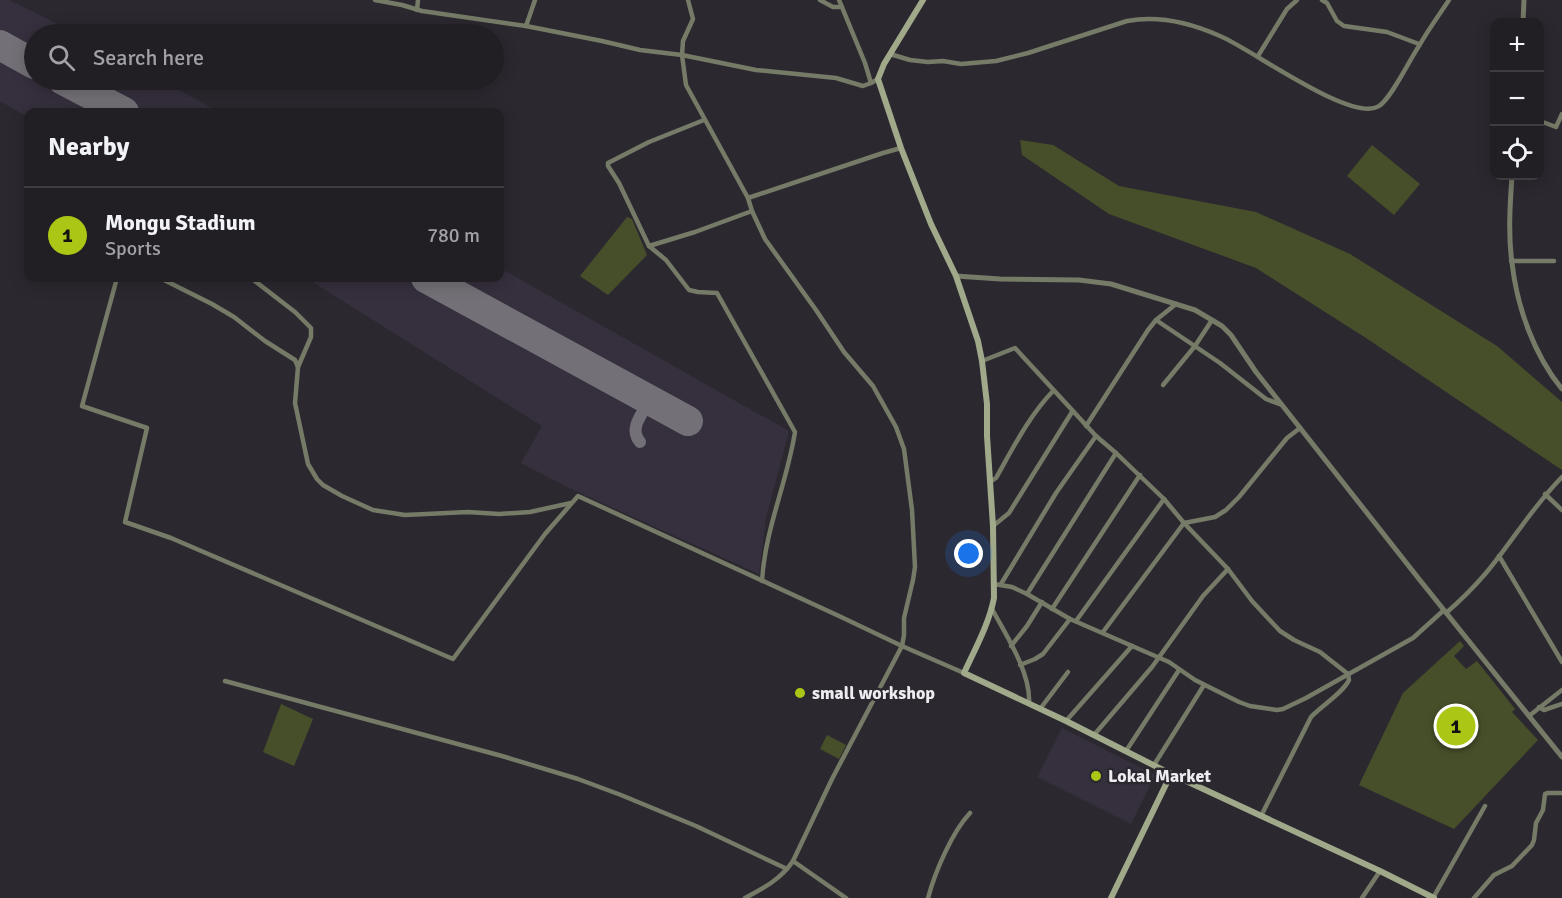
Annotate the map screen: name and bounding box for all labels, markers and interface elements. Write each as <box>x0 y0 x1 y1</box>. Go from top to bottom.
map controls <box>1490 18 1544 180</box>
button: + <box>1490 18 1544 72</box>
search box <box>24 24 504 90</box>
icon: search <box>45 41 78 74</box>
text: Search here <box>93 44 204 71</box>
button: − <box>1490 72 1544 126</box>
button: locate <box>1490 126 1544 180</box>
text: Nearby <box>48 131 129 163</box>
text: Mongu Stadium <box>105 209 256 236</box>
text: 1 <box>62 223 73 248</box>
text: 780 m <box>427 223 480 248</box>
text: Sports <box>105 236 161 261</box>
your location <box>954 539 983 568</box>
place label: small workshop <box>812 682 935 704</box>
marker: small workshop <box>793 686 807 700</box>
pin: 1 <box>1436 704 1476 748</box>
place label: Lokal Market <box>1108 765 1211 787</box>
marker: Lokal Market <box>1089 769 1103 783</box>

